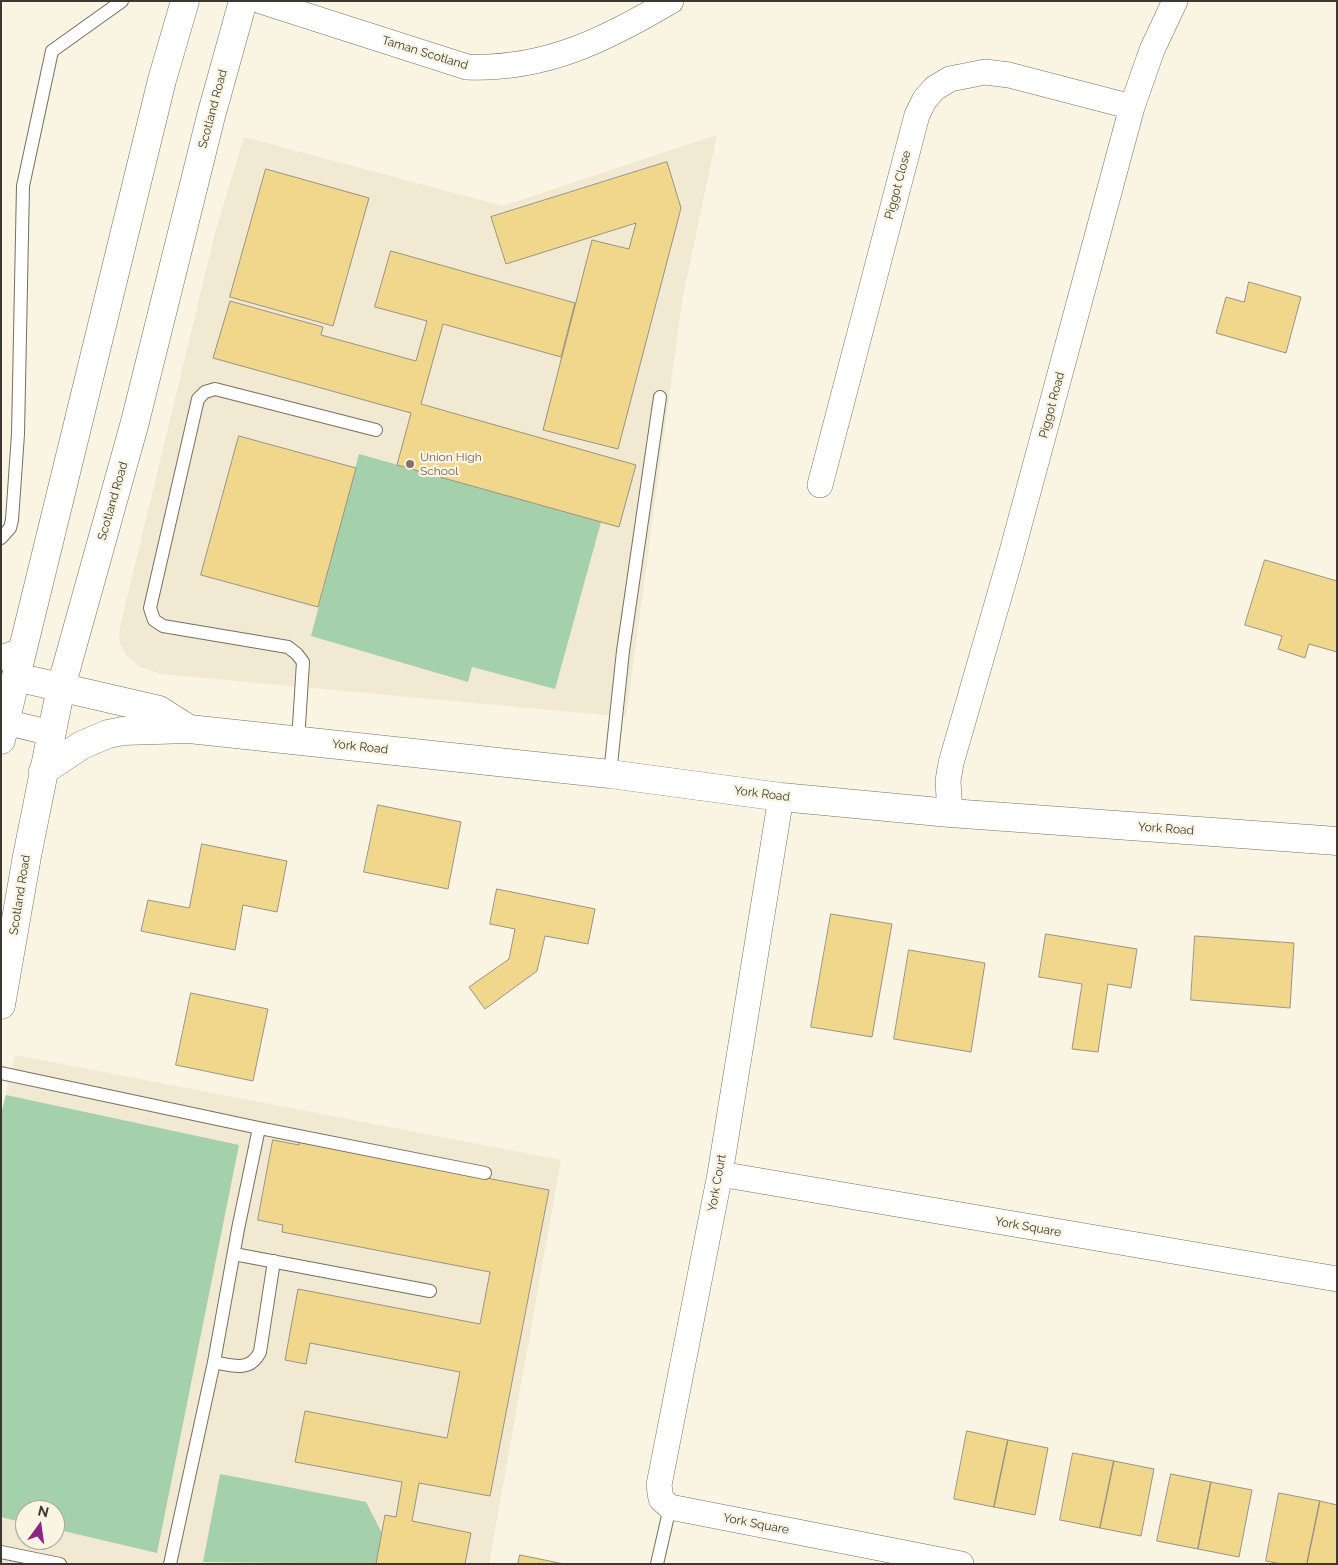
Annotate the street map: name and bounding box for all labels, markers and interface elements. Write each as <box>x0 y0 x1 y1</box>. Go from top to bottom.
street label: Taman Scotland <box>380 33 470 73</box>
street label: Scotland Road <box>196 68 230 150</box>
street label: Piggot Close <box>882 149 914 221</box>
street label: Piggot Road <box>1036 370 1068 440</box>
place label: Union High School <box>420 450 482 478</box>
marker: Union High School <box>404 458 416 470</box>
street label: Scotland Road <box>95 460 131 542</box>
street label: York Road <box>331 737 389 757</box>
street label: York Road <box>733 783 791 805</box>
street label: York Road <box>1137 820 1195 838</box>
street label: Scotland Road <box>7 854 33 936</box>
street label: York Court <box>705 1153 729 1213</box>
street label: York Square <box>994 1214 1062 1240</box>
north arrow <box>15 1500 65 1550</box>
text: N <box>36 1502 51 1520</box>
street label: York Square <box>722 1511 790 1537</box>

